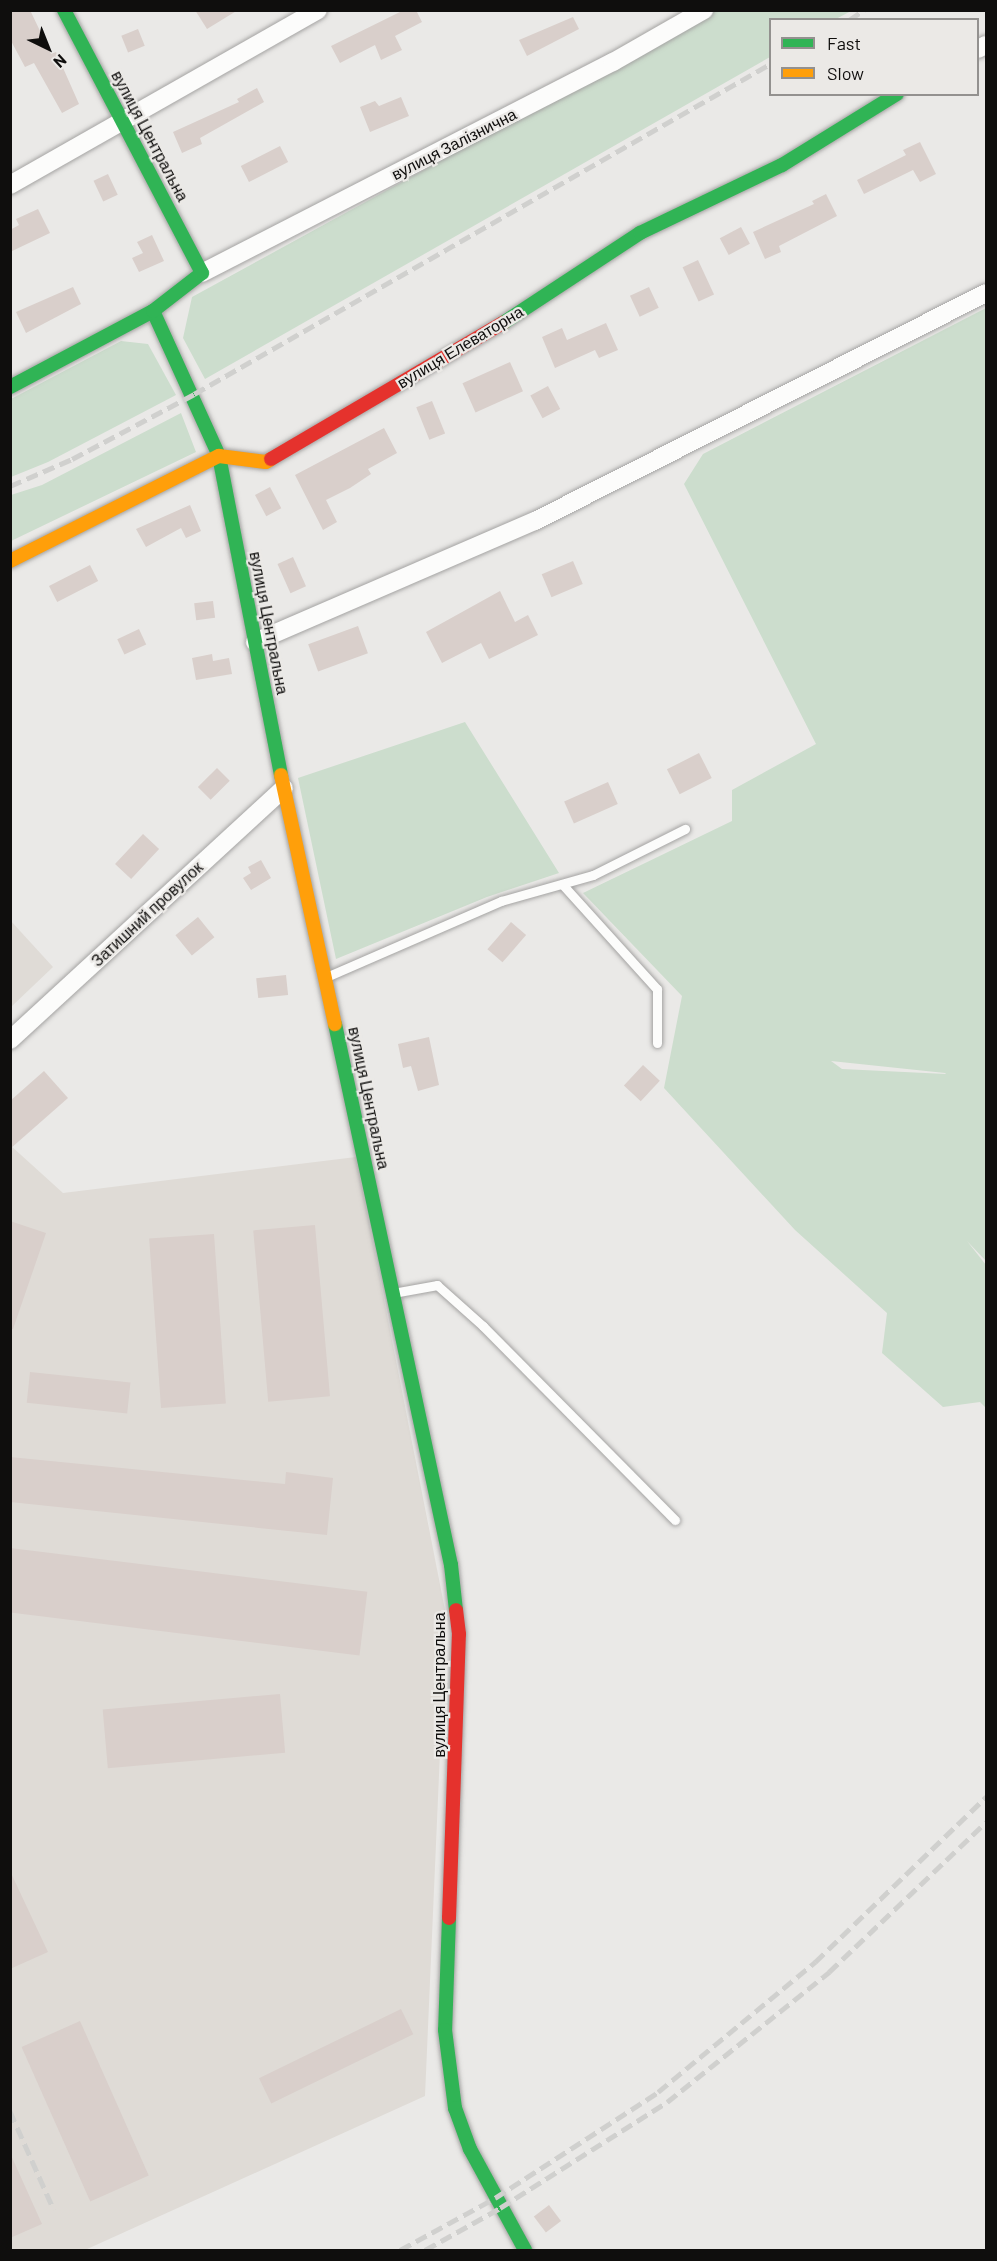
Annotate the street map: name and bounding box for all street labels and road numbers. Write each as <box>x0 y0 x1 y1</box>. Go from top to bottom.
street label: вулиця Центральна <box>107 67 193 205</box>
street label: вулиця Залізнична <box>388 104 520 184</box>
street label: вулиця Елеваторна <box>394 302 526 392</box>
street label: вулиця Центральна <box>246 550 292 696</box>
street label: Затишний провулок <box>87 858 207 970</box>
street label: вулиця Центральна <box>345 1025 393 1171</box>
street label: вулиця Центральна <box>429 1612 449 1758</box>

